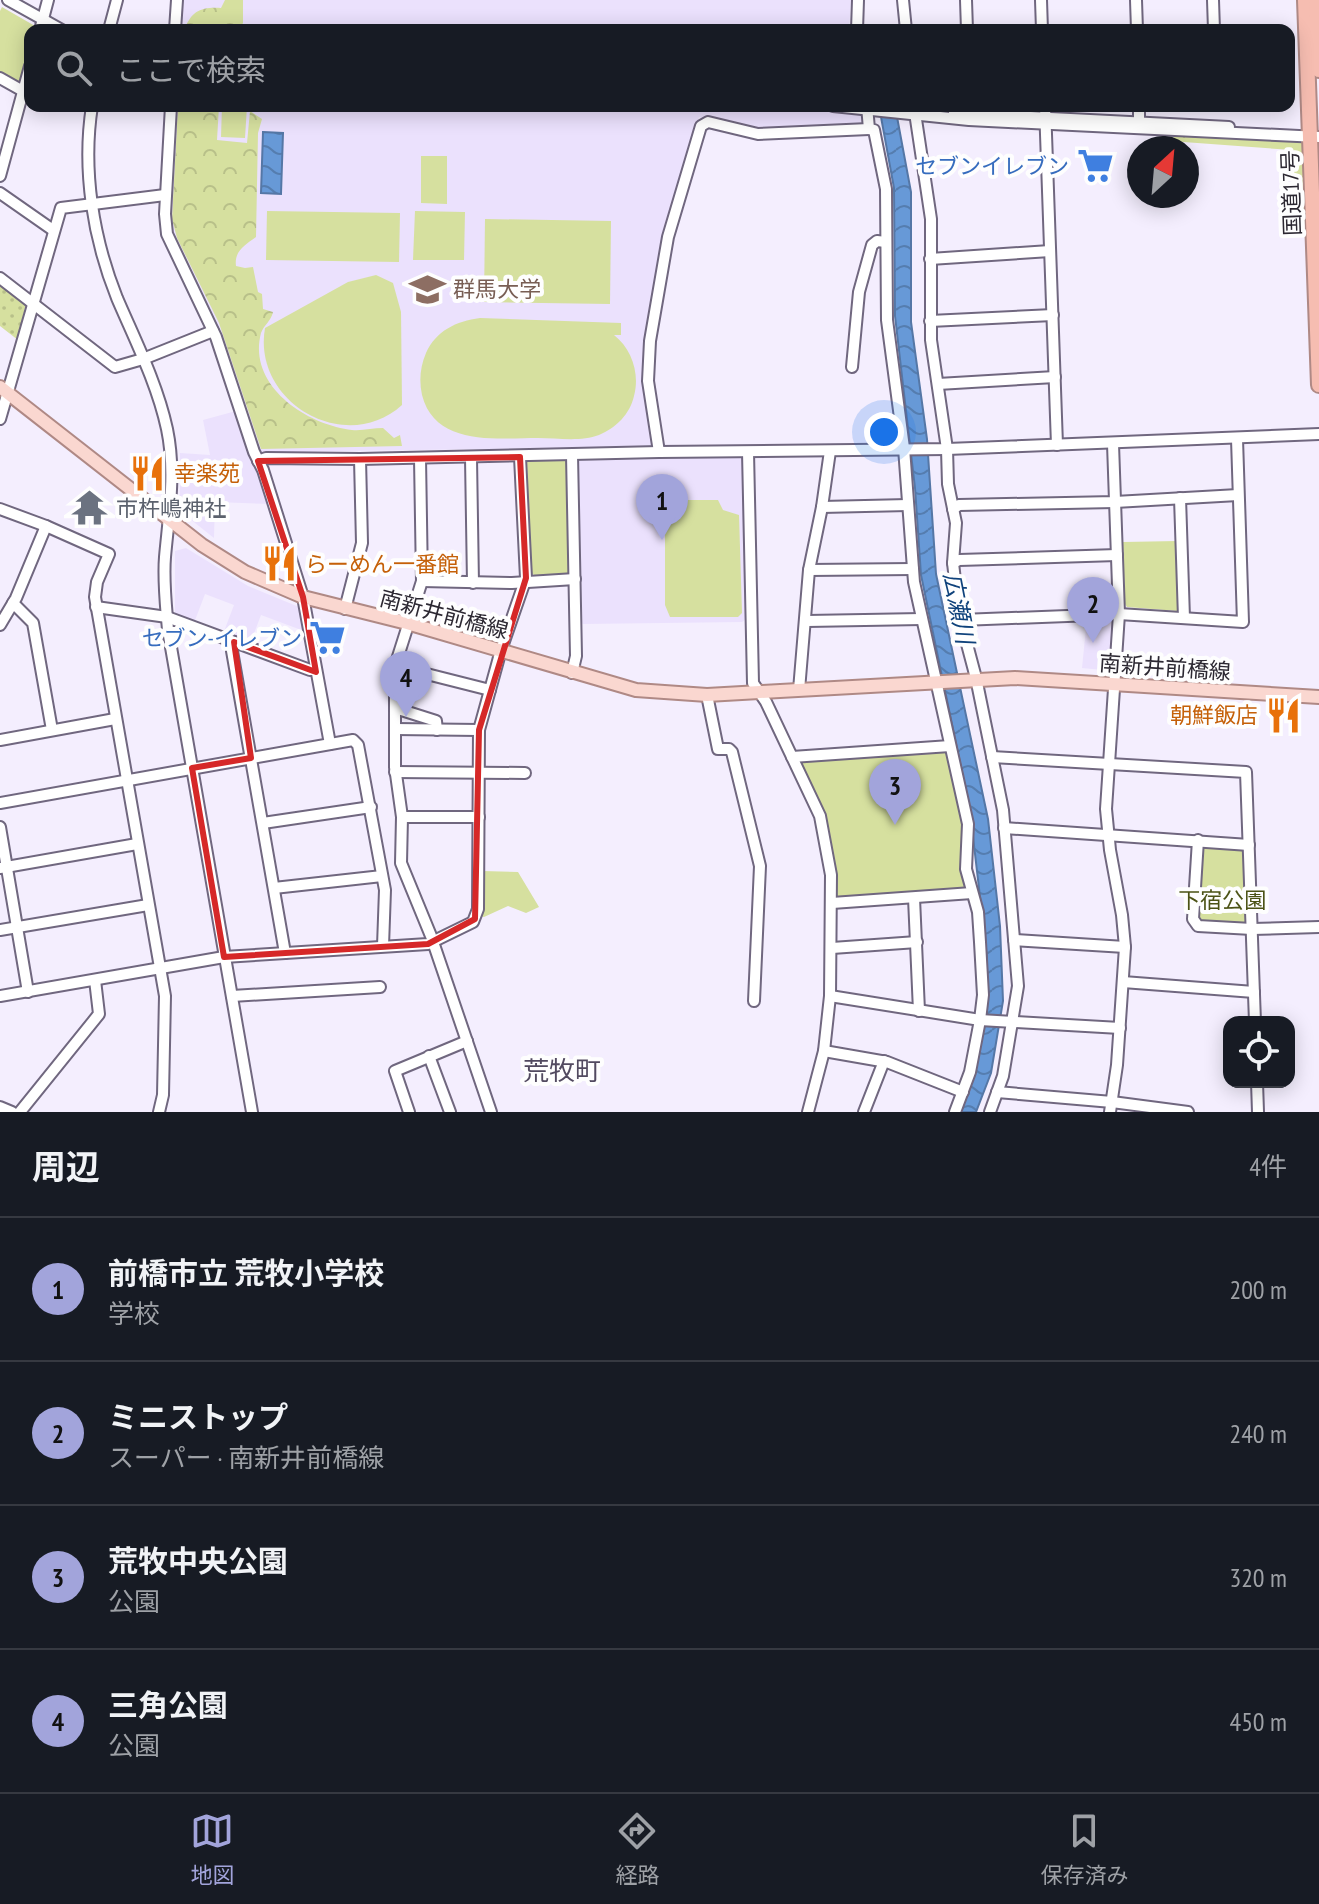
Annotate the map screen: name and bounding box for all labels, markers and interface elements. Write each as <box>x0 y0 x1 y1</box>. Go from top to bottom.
search box <box>24 24 1295 112</box>
icon: search <box>52 46 96 90</box>
text: ここで検索 <box>116 50 266 89</box>
north arrow <box>1127 136 1199 208</box>
supermarket icon: セブンイレブン <box>1076 147 1114 185</box>
street label: 国道17号 <box>1276 150 1306 236</box>
place label: セブンイレブン <box>915 152 1069 180</box>
school or university icon: 群馬大学 <box>408 270 446 308</box>
place label: 群馬大学 <box>453 275 541 303</box>
your location <box>864 412 904 452</box>
restaurant icon: 幸楽苑 <box>129 454 167 492</box>
place label: 幸楽苑 <box>174 459 240 487</box>
pin: 1 <box>636 474 688 540</box>
temple icon: 市杵嶋神社 <box>71 489 109 527</box>
place label: 市杵嶋神社 <box>116 494 226 522</box>
restaurant icon: らーめん一番館 <box>260 545 298 583</box>
place label: らーめん一番館 <box>305 550 459 578</box>
water label: 広瀬川 <box>937 570 982 649</box>
pin: 2 <box>1067 577 1119 643</box>
street label: 南新井前橋線 <box>377 583 511 645</box>
supermarket icon: セブン-イレブン <box>309 619 347 657</box>
place label: セブン-イレブン <box>142 624 302 652</box>
street label: 南新井前橋線 <box>1098 648 1232 686</box>
pin: 4 <box>380 651 432 717</box>
restaurant icon: 朝鮮飯店 <box>1265 696 1303 734</box>
place label: 朝鮮飯店 <box>1170 701 1258 729</box>
pin: 3 <box>869 759 921 825</box>
park label: 下宿公園 <box>1178 886 1266 914</box>
map controls <box>1223 1016 1295 1088</box>
button: locate <box>1223 1016 1295 1088</box>
district label: 荒牧町 <box>523 1054 601 1087</box>
text: 周辺 <box>32 1144 100 1188</box>
text: 4件 <box>1249 1150 1287 1183</box>
text: 前橋市立 荒牧小学校 <box>108 1253 384 1292</box>
text: 1 <box>52 1273 64 1306</box>
text: 200 m <box>1229 1273 1287 1306</box>
text: 学校 <box>108 1297 160 1330</box>
text: ミニストップ <box>108 1397 288 1436</box>
text: 2 <box>52 1417 64 1450</box>
text: 240 m <box>1229 1417 1287 1450</box>
text: スーパー · 南新井前橋線 <box>108 1441 384 1474</box>
text: 荒牧中央公園 <box>108 1541 288 1580</box>
text: 3 <box>52 1561 64 1594</box>
text: 320 m <box>1229 1561 1287 1594</box>
text: 公園 <box>108 1585 160 1618</box>
text: 三角公園 <box>108 1685 228 1724</box>
text: 4 <box>52 1705 64 1738</box>
text: 450 m <box>1229 1705 1287 1738</box>
text: 公園 <box>108 1729 160 1762</box>
tab: 地図 <box>190 1809 235 1889</box>
tab: 経路 <box>615 1809 660 1889</box>
tab: 保存済み <box>1040 1809 1129 1889</box>

